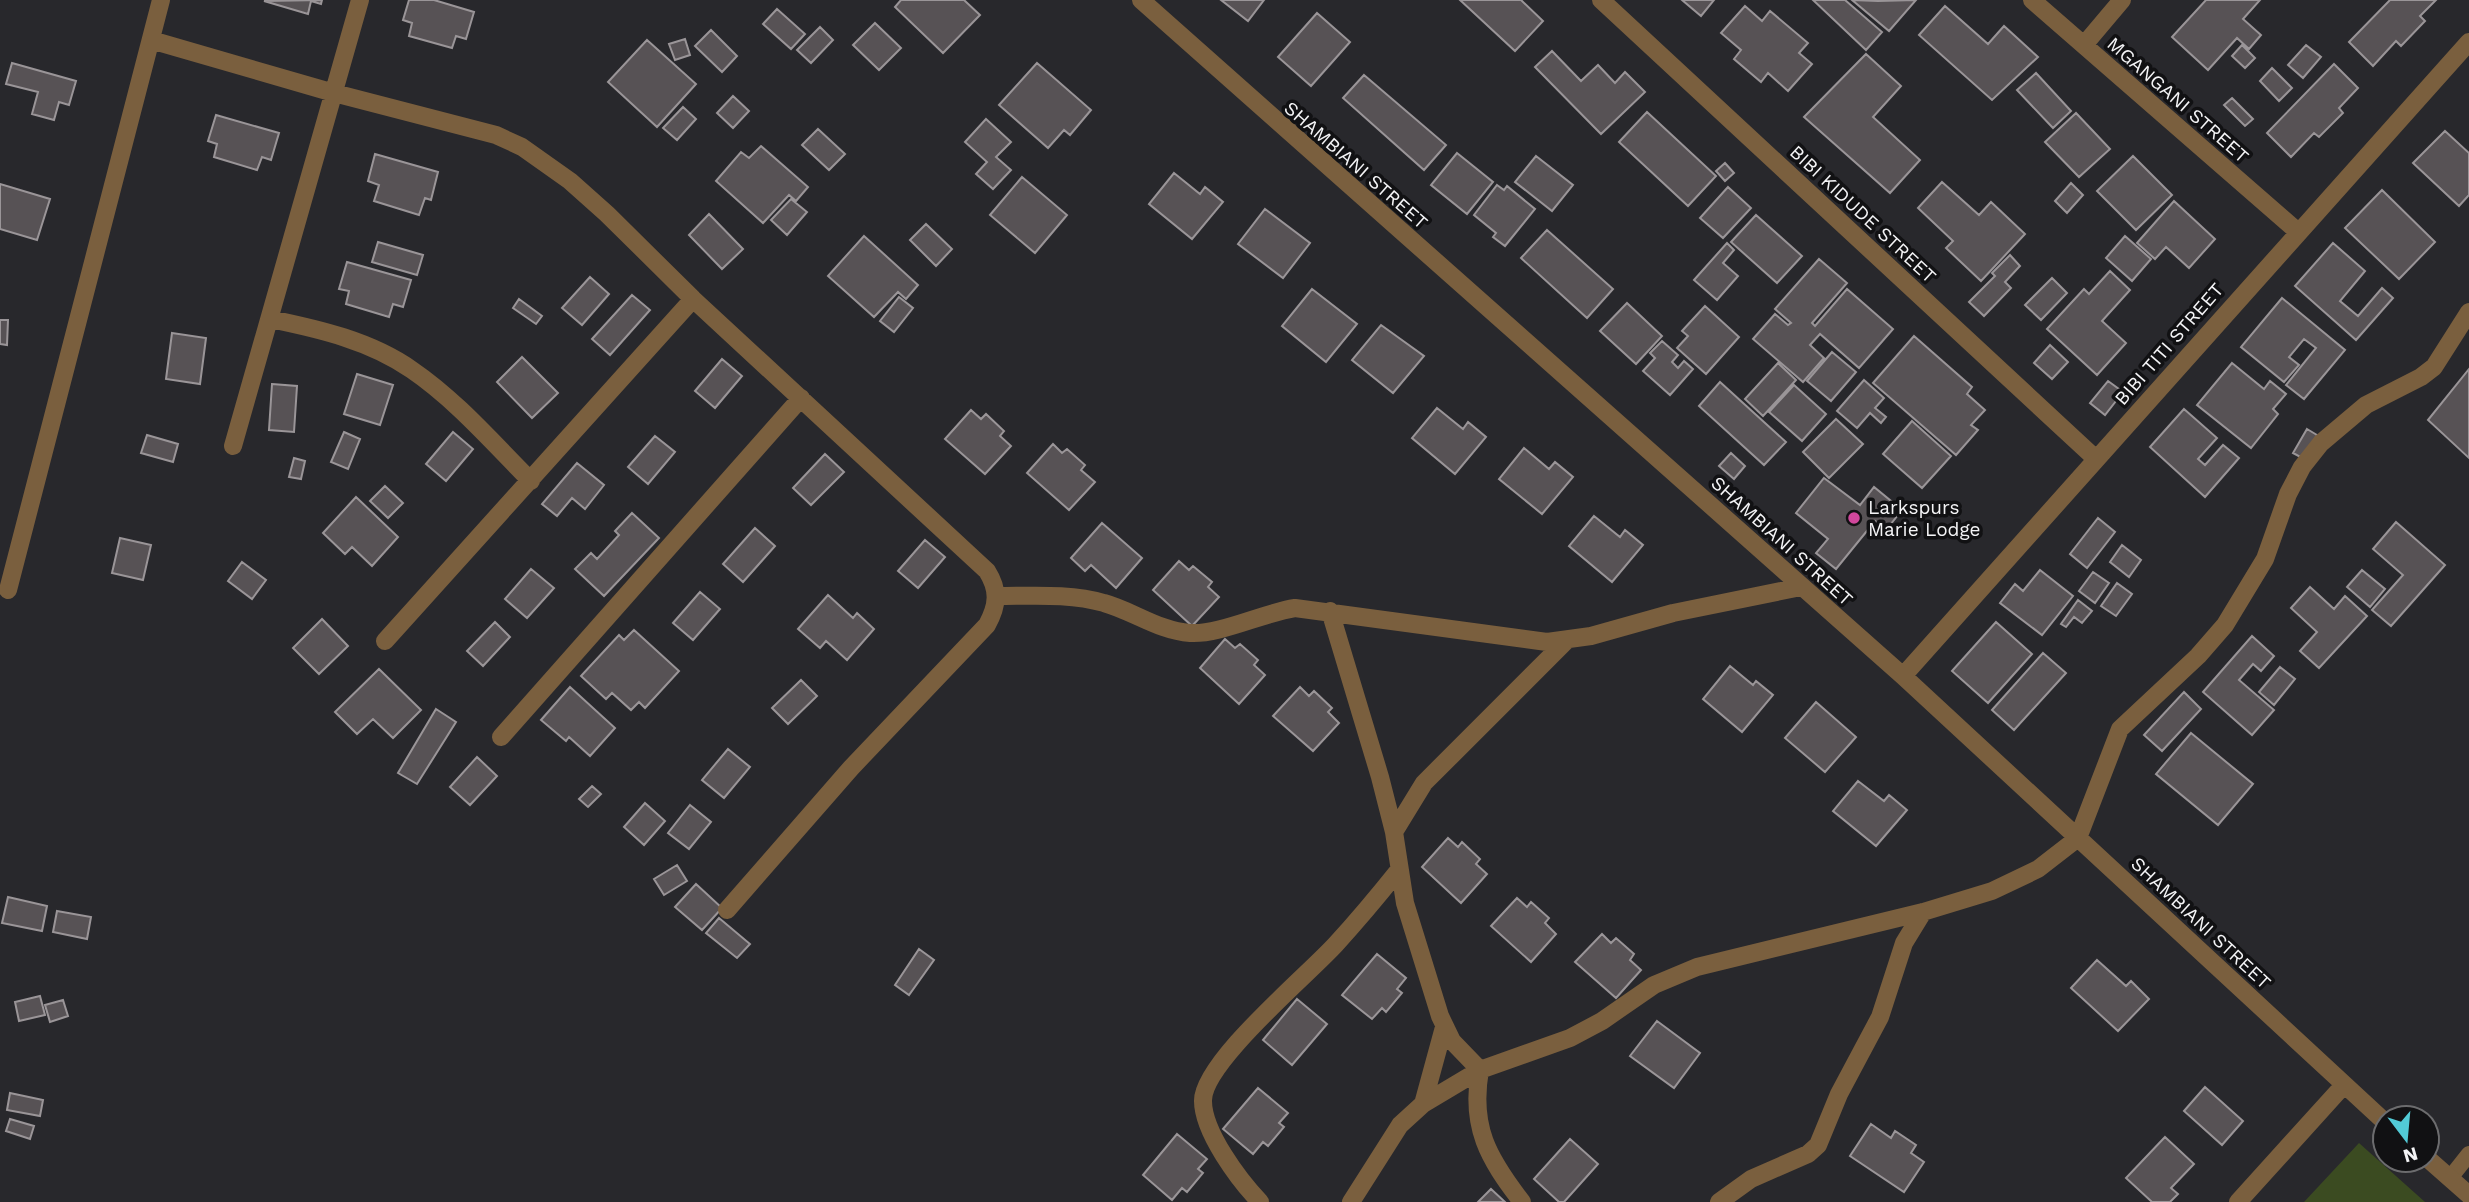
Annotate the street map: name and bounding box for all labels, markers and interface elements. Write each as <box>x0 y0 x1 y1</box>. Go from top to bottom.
street label: MGANGANI STREET <box>2102 32 2254 168</box>
street label: SHAMBIANI STREET <box>1279 96 1433 234</box>
street label: BIBI KIDUDE STREET <box>1785 140 1941 288</box>
street label: BIBI TITI STREET <box>2110 278 2228 410</box>
street label: SHAMBIANI STREET <box>1706 471 1858 611</box>
place label: Larkspurs Marie Lodge <box>1868 496 1981 541</box>
marker: Larkspurs Marie Lodge <box>1846 510 1862 526</box>
street label: SHAMBIANI STREET <box>2126 852 2276 994</box>
north arrow <box>2371 1104 2441 1174</box>
text: N <box>2401 1142 2420 1168</box>

